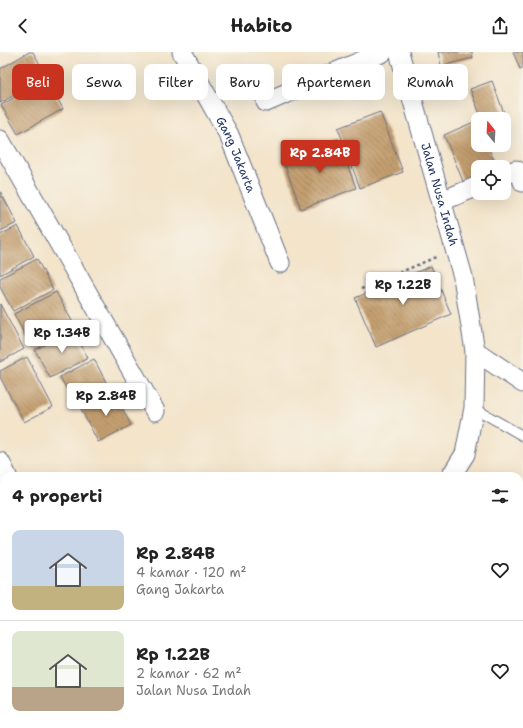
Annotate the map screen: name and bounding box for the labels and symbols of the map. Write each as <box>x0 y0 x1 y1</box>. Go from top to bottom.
north arrow <box>471 112 511 152</box>
street label: Gang Jakarta <box>212 114 259 195</box>
pin: Rp 2.84B <box>279 140 361 174</box>
street label: Jalan Nusa Indah <box>417 141 462 248</box>
pin: Rp 1.22B <box>362 272 444 306</box>
pin: Rp 1.34B <box>21 320 103 354</box>
pin: Rp 2.84B <box>65 383 147 417</box>

